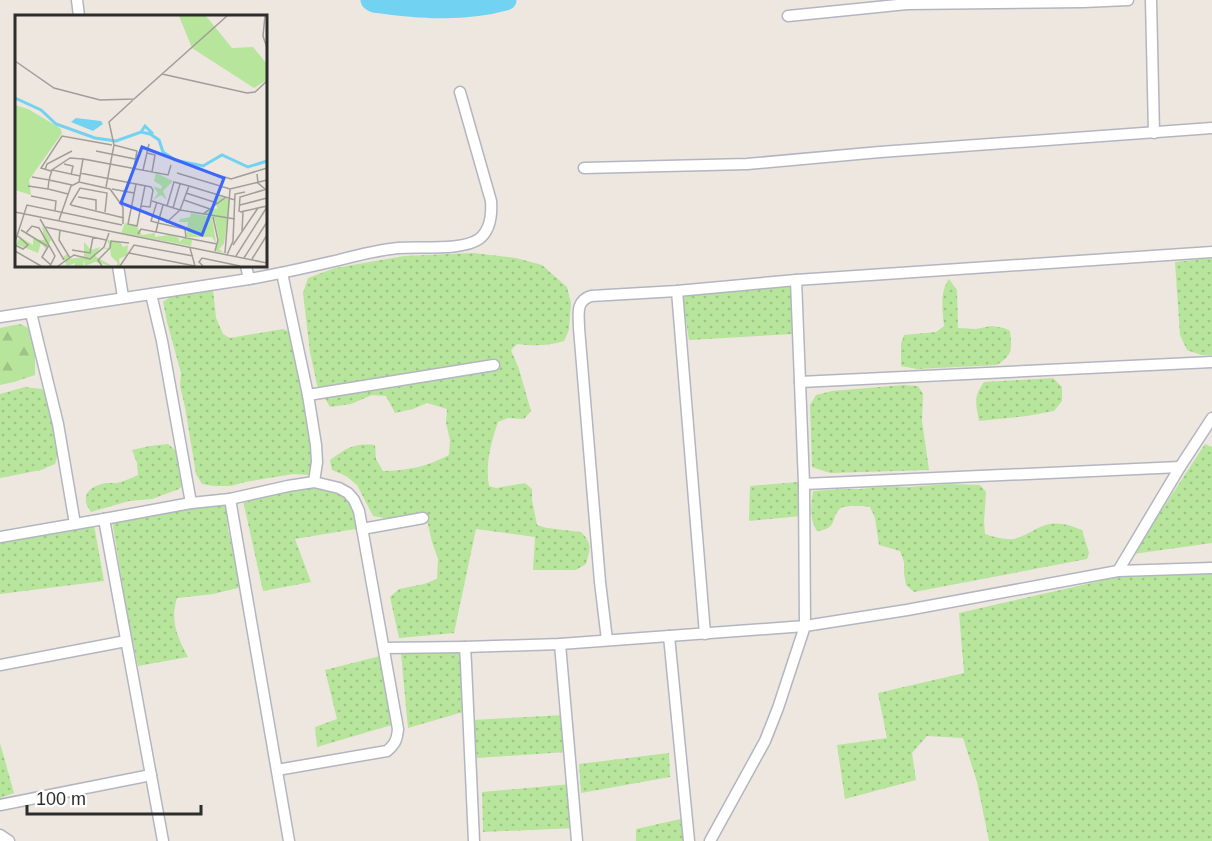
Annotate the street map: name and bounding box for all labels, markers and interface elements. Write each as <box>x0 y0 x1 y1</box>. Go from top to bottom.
inset map <box>15 15 267 267</box>
scale bar <box>27 778 201 816</box>
text: 100 m <box>36 789 86 809</box>

